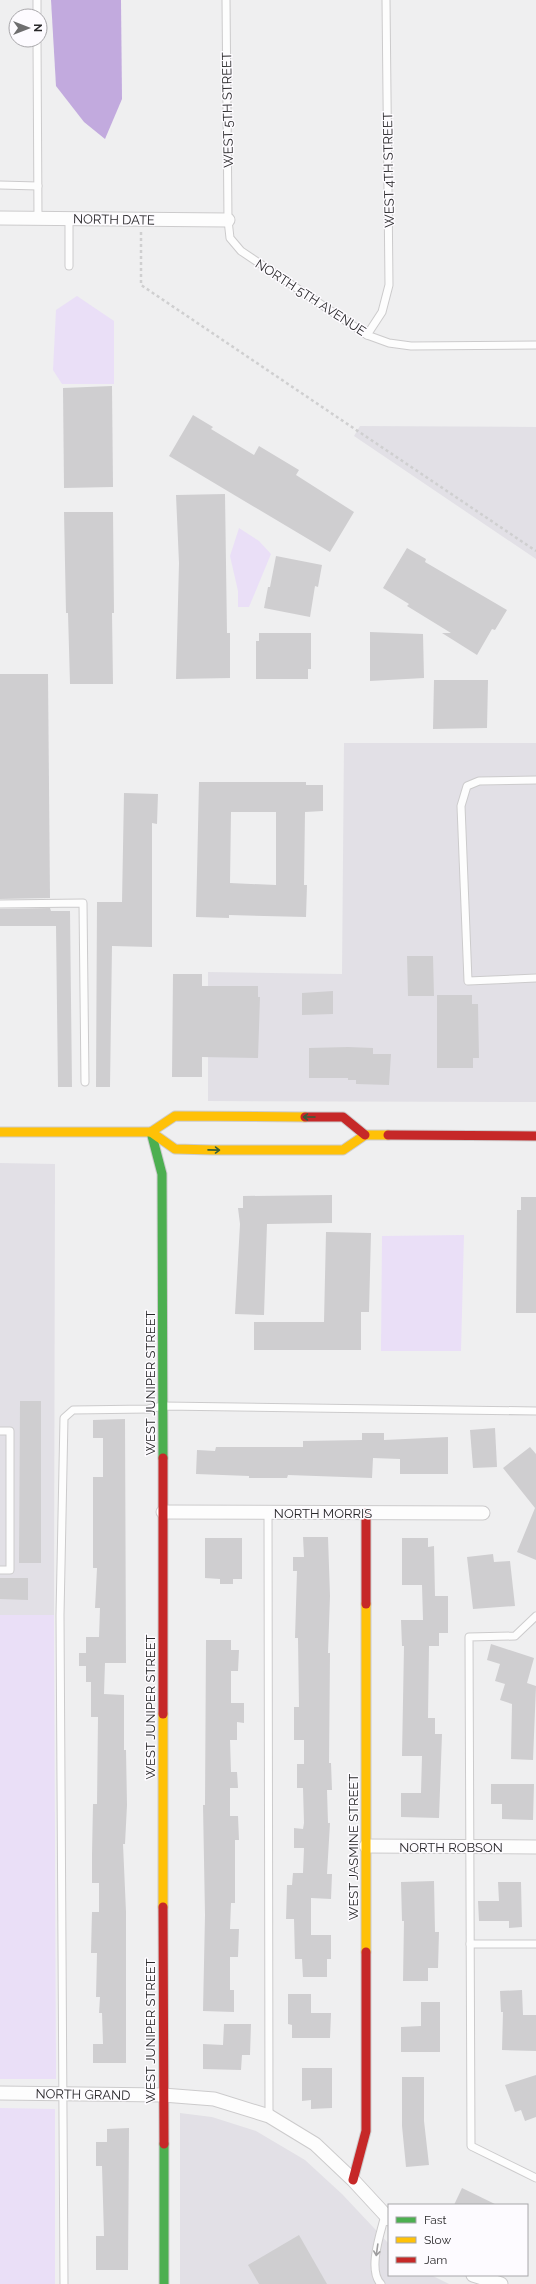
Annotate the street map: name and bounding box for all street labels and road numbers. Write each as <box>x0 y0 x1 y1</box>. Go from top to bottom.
street label: WEST 5TH STREET <box>219 52 236 168</box>
street label: WEST 4TH STREET <box>380 112 397 228</box>
street label: NORTH DATE <box>73 211 155 228</box>
street label: NORTH 5TH AVENUE <box>253 256 369 339</box>
street label: WEST JUNIPER STREET <box>143 1310 158 1456</box>
street label: NORTH MORRIS <box>274 1506 372 1521</box>
street label: WEST JUNIPER STREET <box>143 1634 158 1780</box>
street label: WEST JASMINE STREET <box>346 1774 361 1920</box>
street label: NORTH ROBSON <box>399 1840 503 1855</box>
street label: WEST JUNIPER STREET <box>143 1958 158 2104</box>
street label: NORTH GRAND <box>35 2086 131 2103</box>

